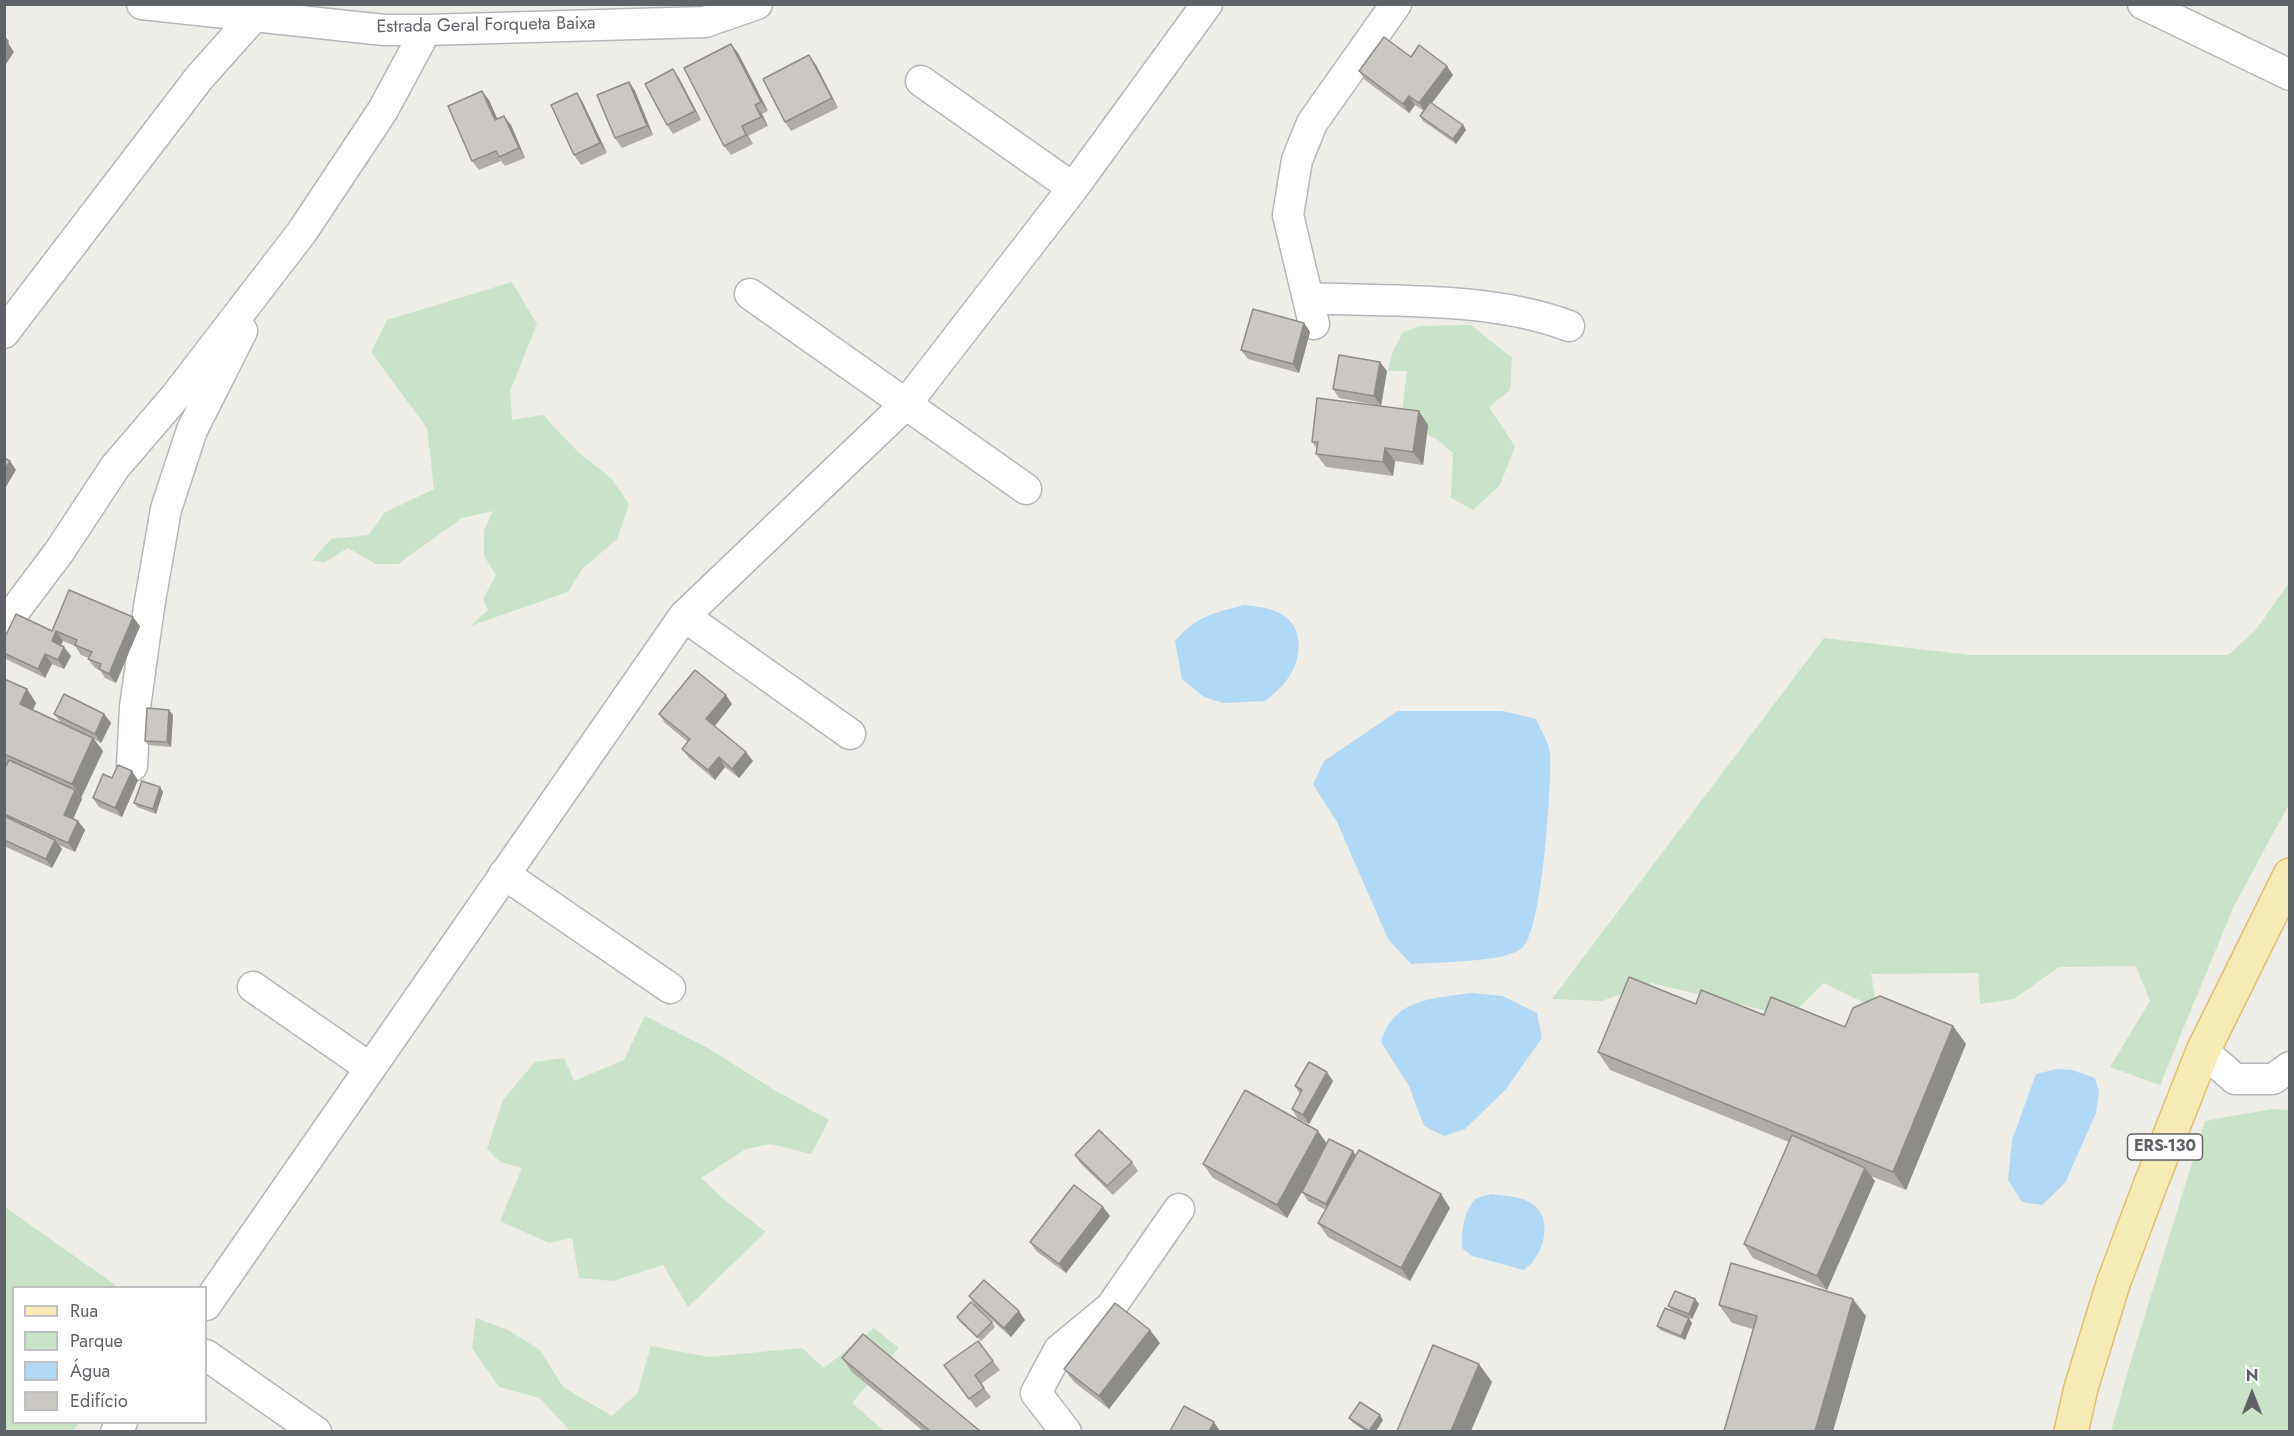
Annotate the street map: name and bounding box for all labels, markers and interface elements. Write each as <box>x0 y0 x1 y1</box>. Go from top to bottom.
street label: Estrada Geral Forqueta Baixa <box>376 13 596 39</box>
road number: ERS-130 <box>2128 1134 2202 1160</box>
legend <box>12 1286 207 1424</box>
text: Rua <box>70 1298 98 1324</box>
text: Parque <box>70 1328 123 1354</box>
text: Água <box>70 1358 110 1384</box>
north arrow <box>2222 1364 2282 1424</box>
text: N <box>2246 1364 2258 1387</box>
text: Edifício <box>70 1388 128 1414</box>

